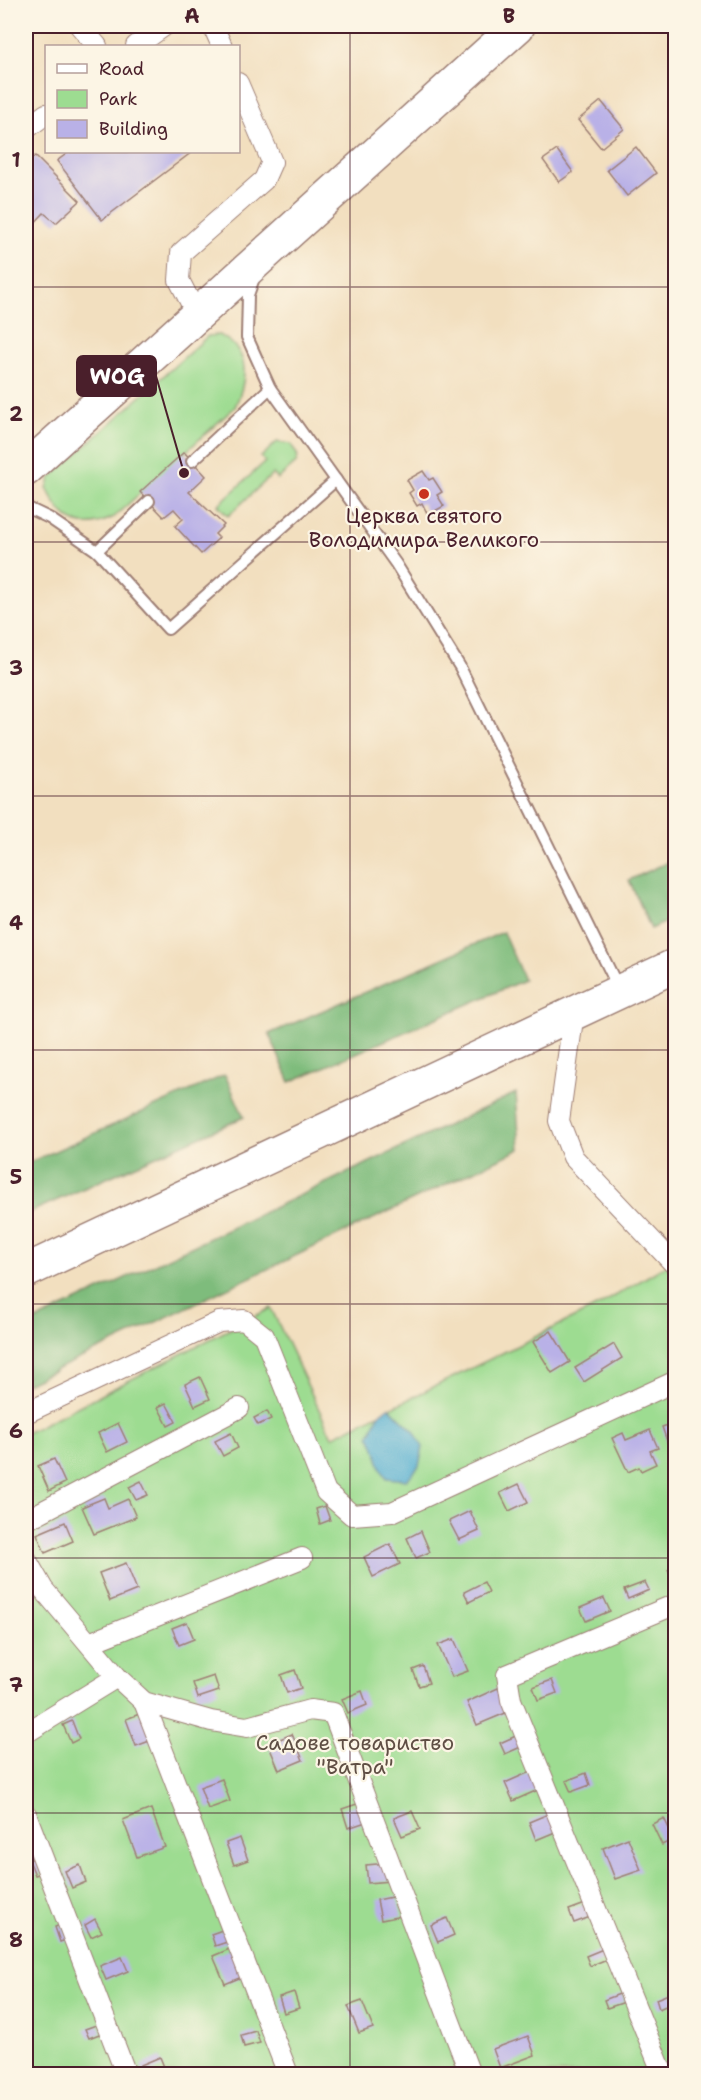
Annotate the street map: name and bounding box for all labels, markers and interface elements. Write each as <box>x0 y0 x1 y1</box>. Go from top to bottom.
text: A <box>184 3 200 29</box>
text: B <box>503 3 515 29</box>
legend <box>45 45 240 153</box>
text: Road <box>99 57 144 81</box>
text: Park <box>99 87 138 111</box>
text: Building <box>99 117 168 141</box>
text: 1 <box>11 147 21 173</box>
callout: WOG <box>77 356 156 396</box>
text: WOG <box>89 362 145 391</box>
text: 2 <box>9 401 23 427</box>
marker: Церква святого Володимира Великого <box>417 487 431 501</box>
place label: Церква святого Володимира Великого <box>309 502 539 554</box>
text: 3 <box>9 655 23 681</box>
text: 4 <box>9 910 23 936</box>
text: 5 <box>10 1164 22 1190</box>
text: 6 <box>9 1418 23 1444</box>
text: 7 <box>9 1672 23 1698</box>
park label: Садове товариство "Ватра" <box>256 1729 454 1781</box>
text: 8 <box>9 1927 23 1953</box>

